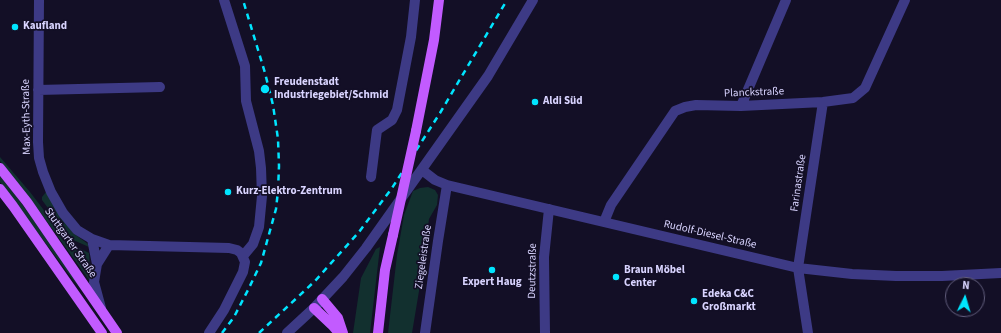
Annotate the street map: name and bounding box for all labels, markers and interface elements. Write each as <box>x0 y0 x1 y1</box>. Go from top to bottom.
place label: Kaufland <box>23 20 67 34</box>
marker: Kaufland <box>10 22 20 32</box>
place label: Freudenstadt Industriegebiet/Schmid <box>274 76 389 102</box>
street label: Max-Eyth-Straße <box>20 79 34 155</box>
marker: Freudenstadt Industriegebiet/Schmid <box>259 83 271 95</box>
street label: Planckstraße <box>724 85 784 101</box>
place label: Aldi Süd <box>543 95 583 109</box>
marker: Aldi Süd <box>530 97 540 107</box>
street label: Farinastraße <box>788 154 810 212</box>
place label: Kurz-Elektro-Zentrum <box>236 185 342 199</box>
marker: Kurz-Elektro-Zentrum <box>223 187 233 197</box>
street label: Stuttgarter Straße <box>41 205 99 281</box>
street label: Rudolf-Diesel-Straße <box>662 218 758 252</box>
street label: Ziegeleistraße <box>413 224 435 290</box>
street label: Deutzstraße <box>526 243 540 299</box>
place label: Braun Möbel Center <box>624 264 685 290</box>
marker: Expert Haug <box>487 265 497 275</box>
marker: Braun Möbel Center <box>611 272 621 282</box>
place label: Expert Haug <box>462 276 522 290</box>
north arrow <box>945 277 985 317</box>
text: N <box>962 278 970 293</box>
place label: Edeka C&C Großmarkt <box>702 288 756 314</box>
marker: Edeka C&C Großmarkt <box>689 296 699 306</box>

